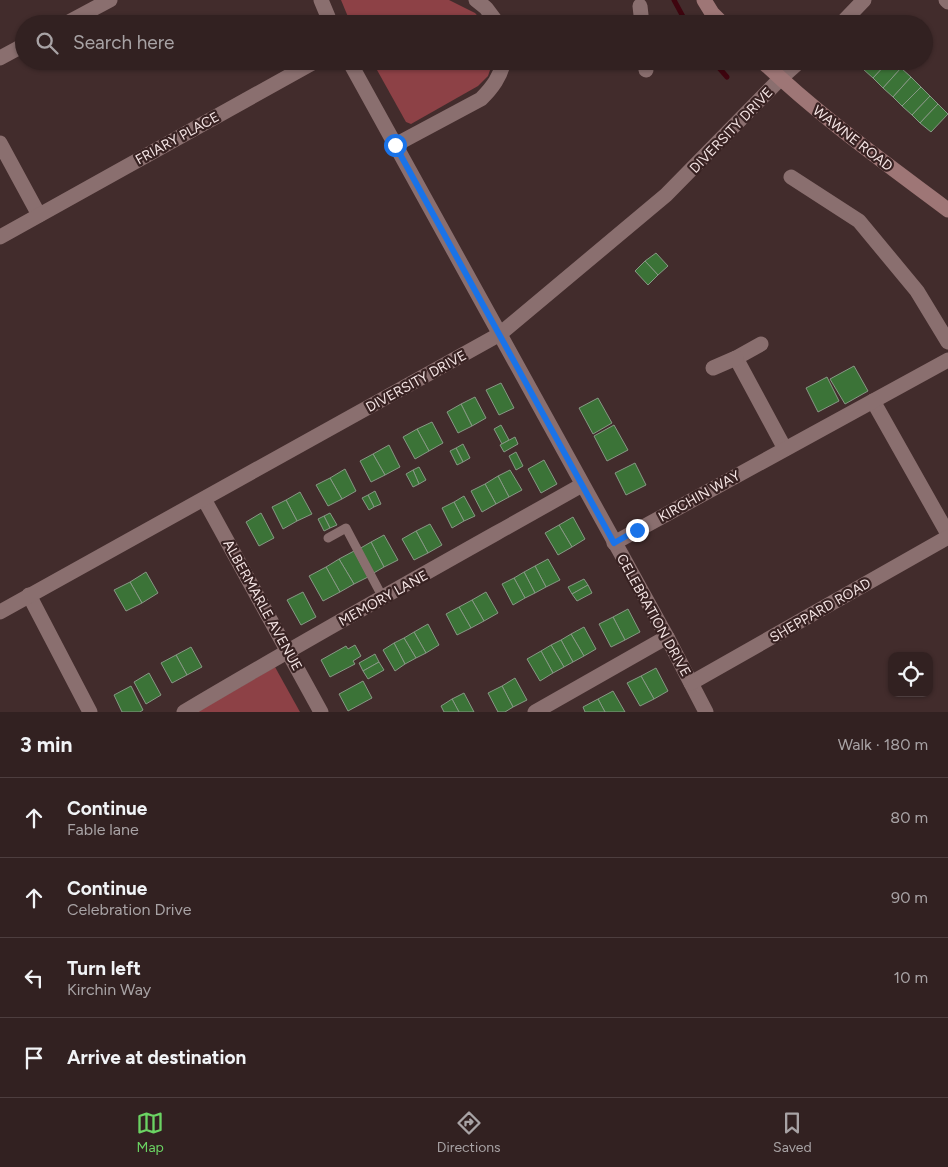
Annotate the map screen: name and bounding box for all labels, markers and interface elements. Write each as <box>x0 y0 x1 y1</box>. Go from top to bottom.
search box <box>15 15 933 70</box>
icon: search <box>33 29 61 57</box>
text: Search here <box>73 31 175 54</box>
street label: DIVERSITY DRIVE <box>686 84 777 177</box>
street label: WAWNE ROAD <box>809 102 896 175</box>
street label: FRIARY PLACE <box>132 108 222 168</box>
route start <box>384 134 407 157</box>
street label: DIVERSITY DRIVE <box>363 347 470 416</box>
street label: KIRCHIN WAY <box>656 467 743 526</box>
route end <box>626 519 649 542</box>
street label: ALBERMARLE AVENUE <box>219 537 306 674</box>
street label: CELEBRATION DRIVE <box>613 551 694 679</box>
street label: MEMORY LANE <box>336 567 431 630</box>
street label: SHEPPARD ROAD <box>767 575 874 646</box>
map controls <box>888 652 933 697</box>
button: locate <box>888 652 933 697</box>
text: 3 min <box>20 732 72 757</box>
text: Walk · 180 m <box>838 735 928 754</box>
text: Continue <box>67 797 147 820</box>
icon: ahead <box>20 804 48 832</box>
text: 80 m <box>890 808 928 827</box>
text: Fable lane <box>67 820 139 839</box>
text: Continue <box>67 877 147 900</box>
icon: ahead <box>20 884 48 912</box>
text: 90 m <box>891 888 928 907</box>
text: Celebration Drive <box>67 900 191 919</box>
text: Turn left <box>67 957 141 980</box>
icon: left <box>20 964 48 992</box>
text: 10 m <box>894 968 928 987</box>
text: Kirchin Way <box>67 980 151 999</box>
icon: arrive <box>20 1044 48 1072</box>
text: Arrive at destination <box>67 1046 246 1069</box>
tab: Map <box>136 1109 164 1156</box>
tab: Directions <box>437 1109 501 1156</box>
tab: Saved <box>773 1109 812 1156</box>

